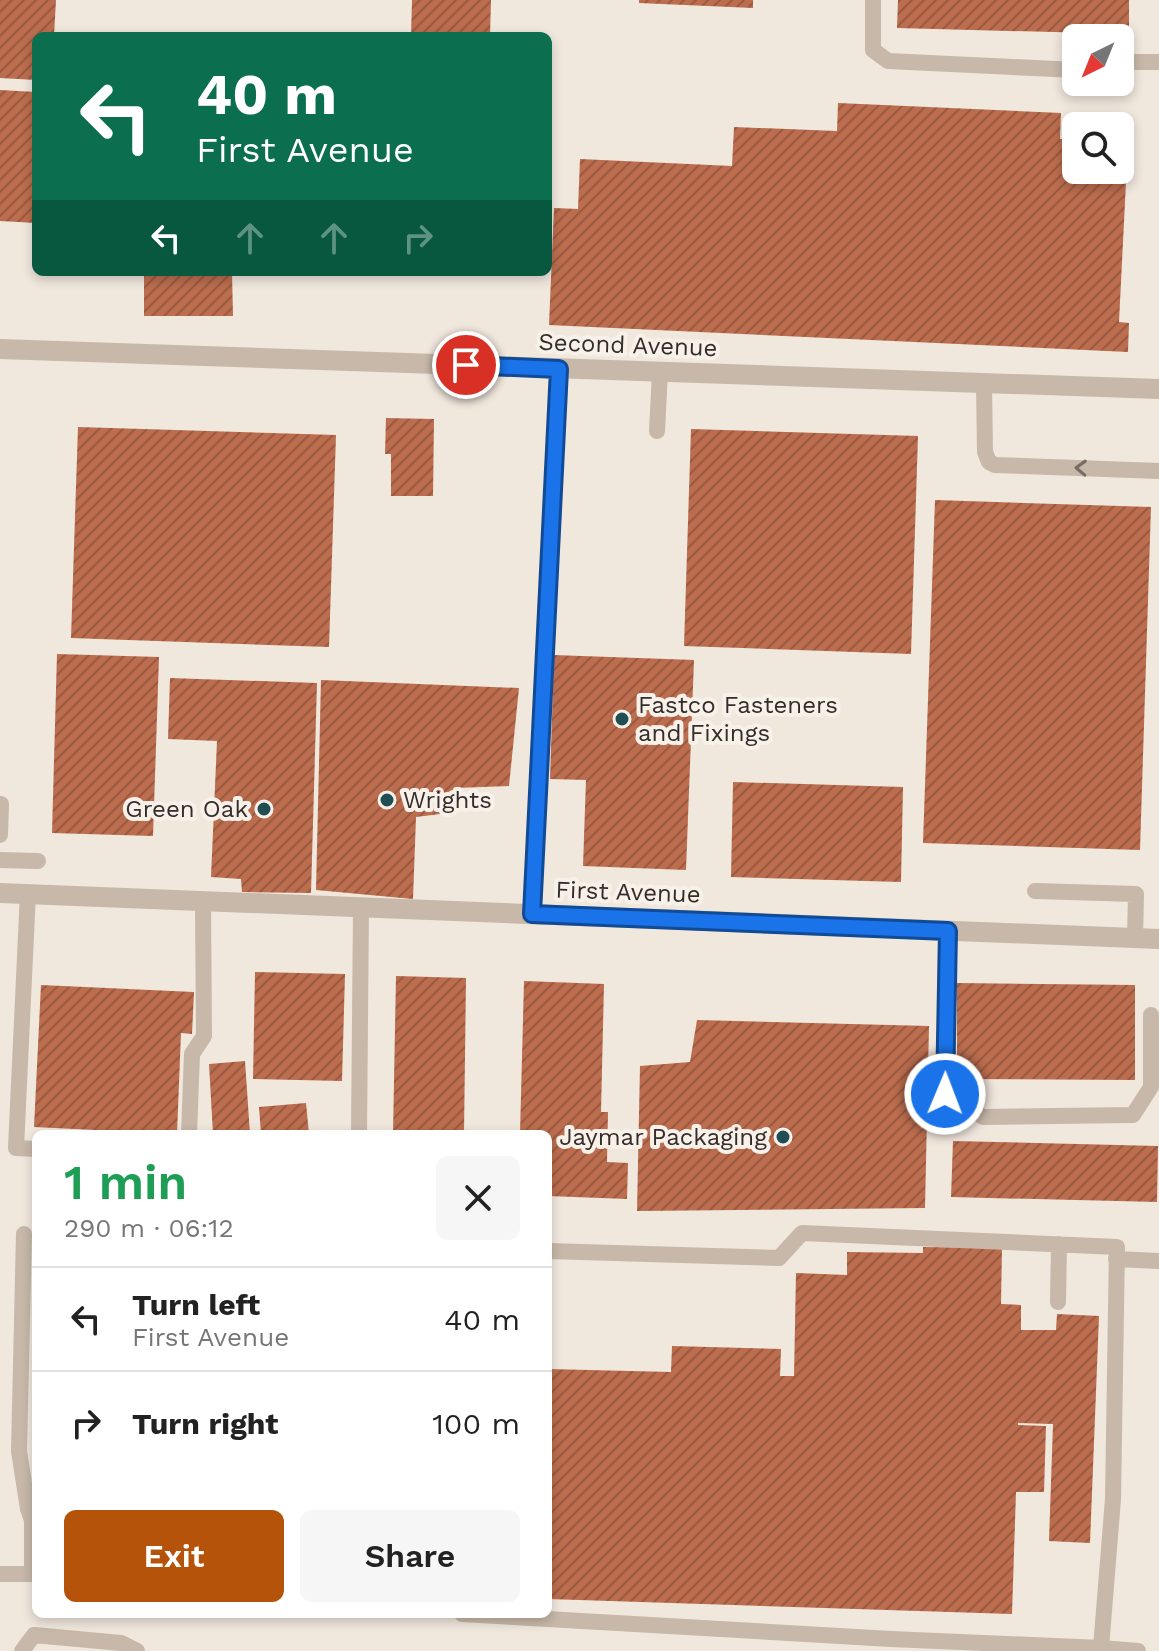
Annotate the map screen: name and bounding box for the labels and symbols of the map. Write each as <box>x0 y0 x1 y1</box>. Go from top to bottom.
north arrow <box>1062 24 1134 96</box>
street label: Second Avenue <box>538 328 718 362</box>
pin <box>432 331 500 399</box>
one-way arrow <box>1074 460 1087 477</box>
place label: Fastco Fasteners and Fixings <box>638 691 838 747</box>
marker: Fastco Fasteners and Fixings <box>613 710 631 728</box>
place label: Wrights <box>403 786 492 814</box>
marker: Wrights <box>378 791 396 809</box>
place label: Green Oak <box>125 795 248 823</box>
marker: Green Oak <box>255 800 273 818</box>
street label: First Avenue <box>555 875 701 909</box>
position arrow <box>903 1052 987 1136</box>
place label: Jaymar Packaging <box>559 1123 767 1151</box>
marker: Jaymar Packaging <box>774 1128 792 1146</box>

